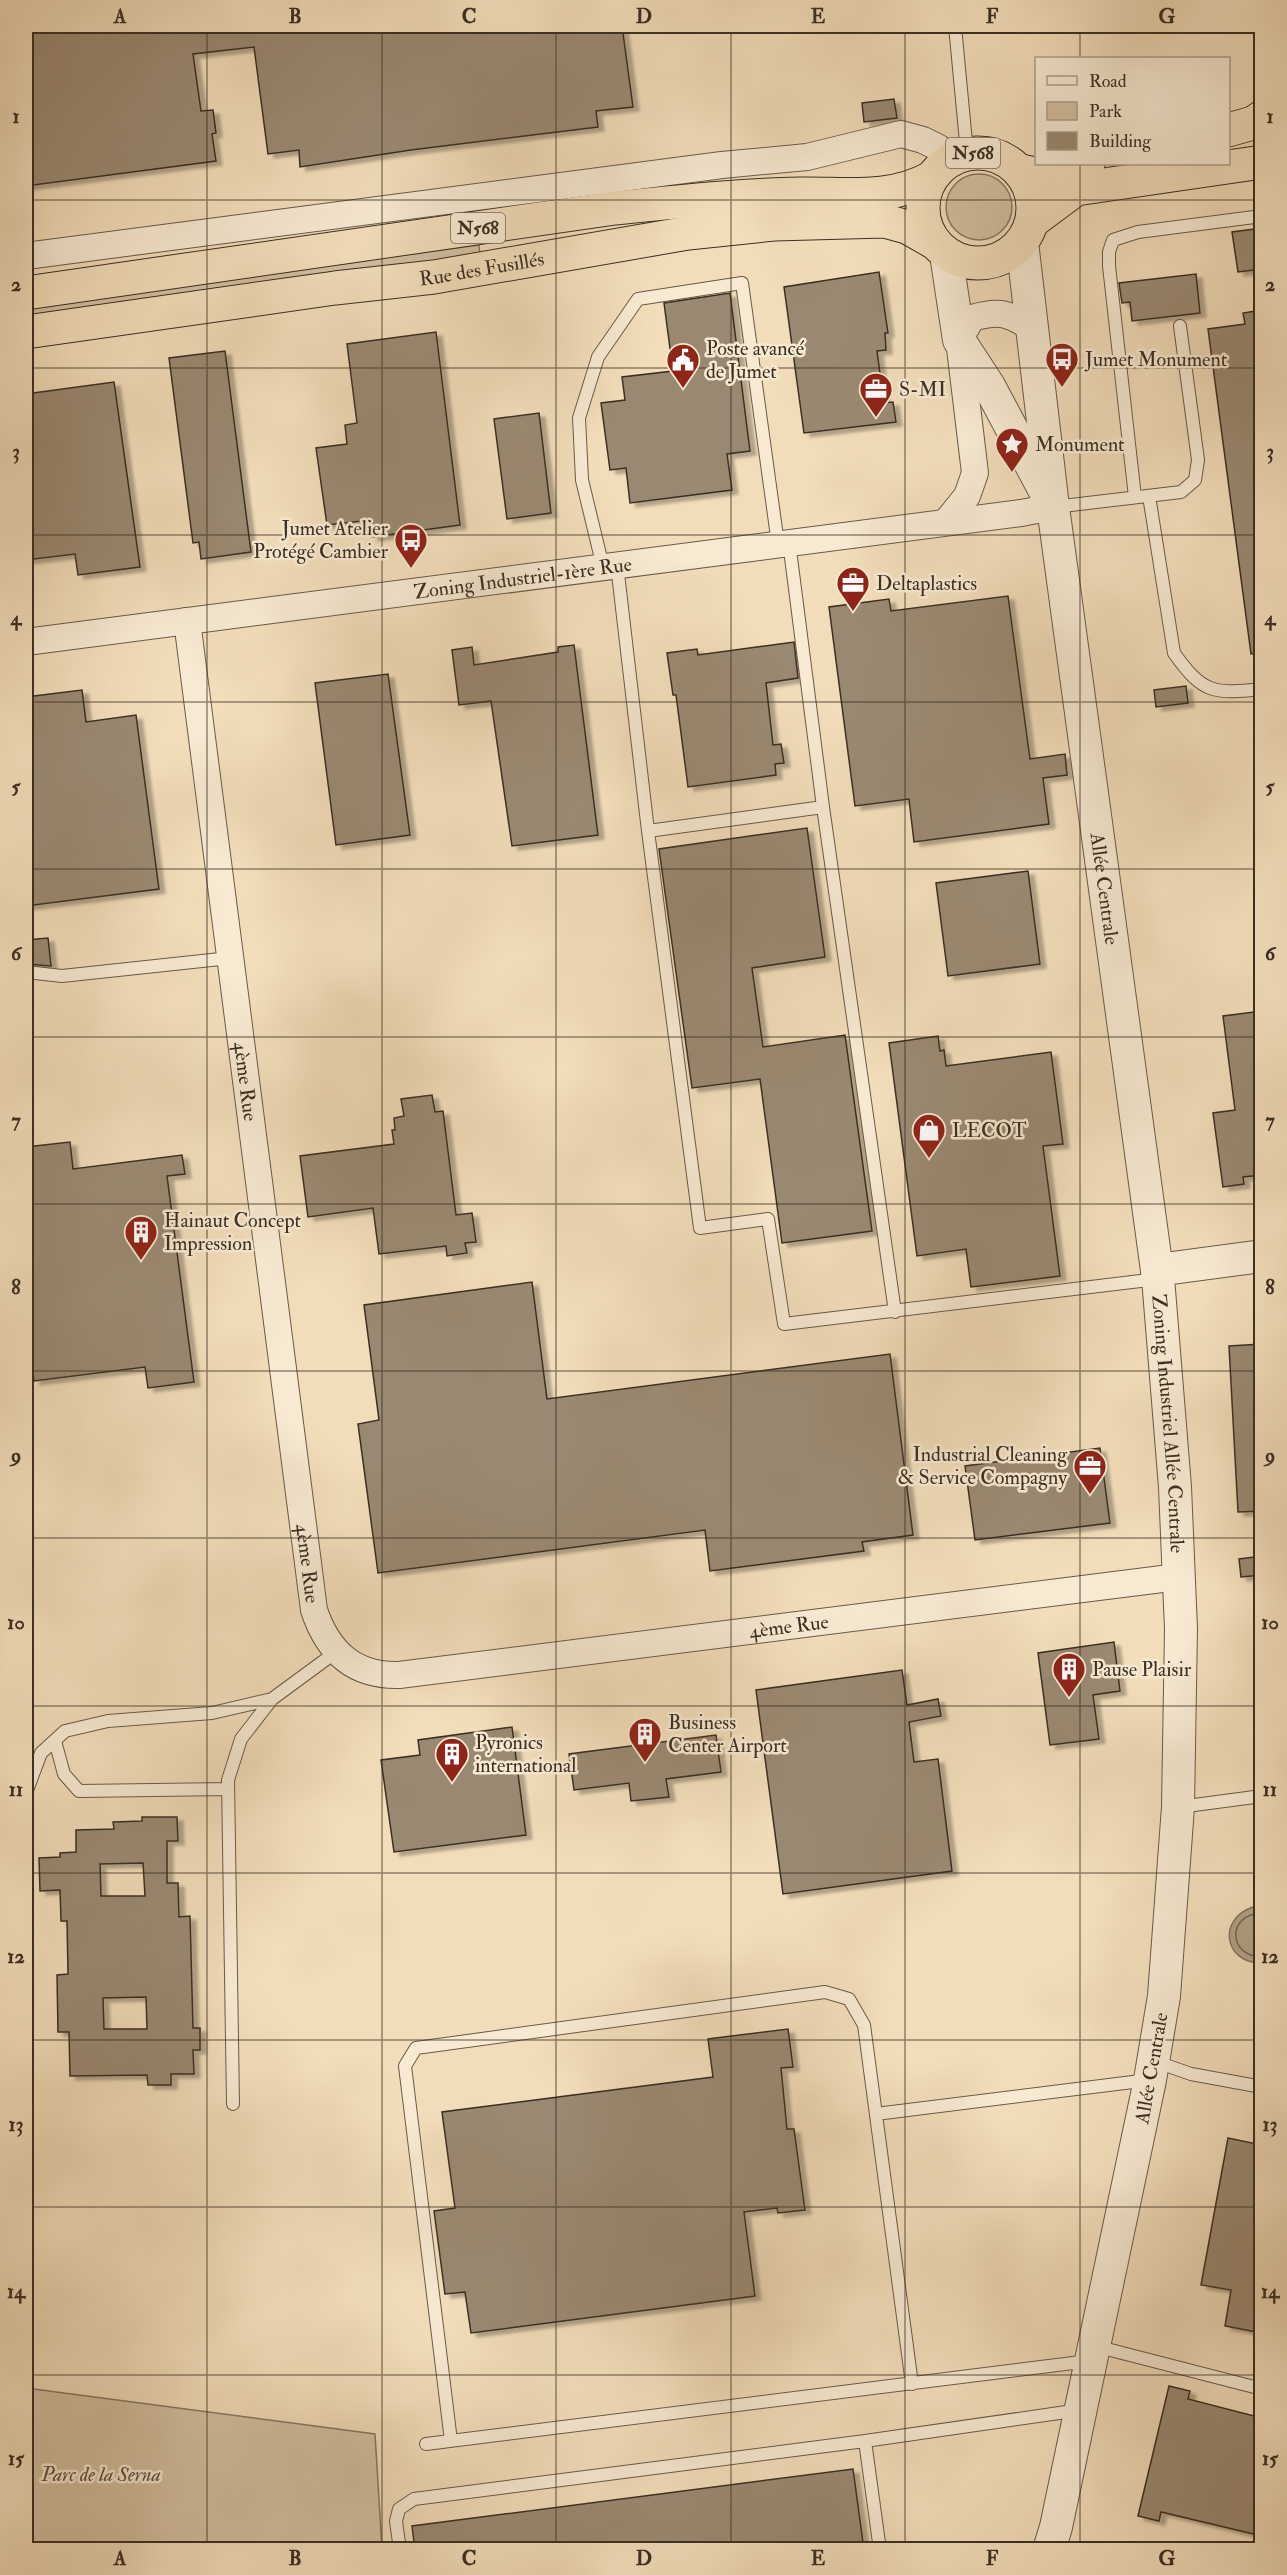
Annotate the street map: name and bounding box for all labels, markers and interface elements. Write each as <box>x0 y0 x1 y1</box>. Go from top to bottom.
text: A <box>113 4 127 29</box>
text: B <box>288 4 302 29</box>
text: C <box>462 4 476 29</box>
text: D <box>636 4 652 29</box>
text: E <box>811 4 826 29</box>
text: F <box>986 4 999 29</box>
text: G <box>1159 4 1176 29</box>
legend <box>1035 57 1230 165</box>
text: Road <box>1089 70 1127 93</box>
text: Park <box>1089 100 1122 123</box>
text: 1 <box>12 104 20 129</box>
text: 1 <box>1266 104 1274 129</box>
text: Building <box>1089 130 1152 153</box>
road number: N568 <box>946 138 1000 168</box>
road number: N568 <box>451 213 505 243</box>
street label: Rue des Fusillés <box>418 246 546 292</box>
text: 2 <box>11 272 21 297</box>
text: 2 <box>1265 272 1275 297</box>
place label: Poste avancé de Jumet <box>706 336 805 384</box>
bus stop icon: Jumet Monument <box>1044 341 1080 388</box>
public building icon: Poste avancé de Jumet <box>665 342 701 389</box>
place label: Jumet Monument <box>1084 347 1228 372</box>
office icon: S-MI <box>858 371 894 418</box>
place label: S-MI <box>899 377 946 402</box>
place icon: Monument <box>994 426 1030 473</box>
place label: Monument <box>1035 432 1125 457</box>
text: 3 <box>12 439 20 464</box>
text: 3 <box>1266 439 1274 464</box>
place label: Jumet Atelier Protégé Cambier <box>253 516 389 564</box>
bus stop icon: Jumet Atelier Protégé Cambier <box>393 522 429 569</box>
street label: Zoning Industriel-1ère Rue <box>412 552 633 605</box>
office icon: Deltaplastics <box>835 565 871 612</box>
place label: Deltaplastics <box>876 571 977 597</box>
text: 4 <box>10 606 23 631</box>
text: 4 <box>1264 606 1277 631</box>
text: 5 <box>12 774 22 799</box>
text: 5 <box>1266 774 1276 799</box>
street label: Allée Centrale <box>1084 830 1124 946</box>
text: 6 <box>11 941 23 966</box>
text: 6 <box>1265 941 1277 966</box>
street label: 4ème Rue <box>228 1040 263 1123</box>
text: 7 <box>11 1108 21 1133</box>
text: 7 <box>1265 1108 1275 1133</box>
shop icon: LECOT <box>911 1112 947 1159</box>
place label: LECOT <box>952 1118 1027 1143</box>
place label: Hainaut Concept Impression <box>164 1208 302 1257</box>
building icon: Hainaut Concept Impression <box>123 1214 159 1261</box>
text: 8 <box>11 1275 21 1300</box>
text: 8 <box>1265 1275 1275 1300</box>
street label: Zoning Industriel Allée Centrale <box>1146 1293 1190 1554</box>
place label: Industrial Cleaning & Service Compagny <box>898 1442 1068 1491</box>
text: 9 <box>9 1443 21 1468</box>
text: 9 <box>1263 1443 1275 1468</box>
office icon: Industrial Cleaning & Service Compagny <box>1072 1448 1108 1495</box>
street label: 4ème Rue <box>290 1522 325 1605</box>
street label: 4ème Rue <box>748 1609 830 1644</box>
text: 10 <box>7 1610 25 1635</box>
text: 10 <box>1261 1610 1279 1635</box>
building icon: Pause Plaisir <box>1051 1651 1087 1698</box>
place label: Pause Plaisir <box>1092 1657 1192 1682</box>
place label: Business Center Airport <box>668 1710 787 1759</box>
building icon: Business Center Airport <box>627 1716 663 1763</box>
place label: Pyronics international <box>475 1730 576 1778</box>
building icon: Pyronics international <box>434 1736 470 1783</box>
text: 11 <box>9 1777 23 1802</box>
text: 11 <box>1263 1777 1277 1802</box>
text: 12 <box>7 1944 25 1969</box>
text: 12 <box>1261 1944 1279 1969</box>
street label: Allée Centrale <box>1129 2010 1174 2127</box>
text: 13 <box>9 2112 23 2137</box>
text: 13 <box>1263 2112 1277 2137</box>
text: 14 <box>7 2279 26 2304</box>
text: 14 <box>1261 2279 1280 2304</box>
text: 15 <box>8 2446 25 2471</box>
text: 15 <box>1262 2446 1279 2471</box>
park label: Parc de la Serna <box>40 2462 161 2487</box>
text: A <box>113 2546 127 2571</box>
text: B <box>288 2546 302 2571</box>
text: C <box>462 2546 476 2571</box>
text: D <box>636 2546 652 2571</box>
text: E <box>811 2546 826 2571</box>
text: F <box>986 2546 999 2571</box>
text: G <box>1159 2546 1176 2571</box>

